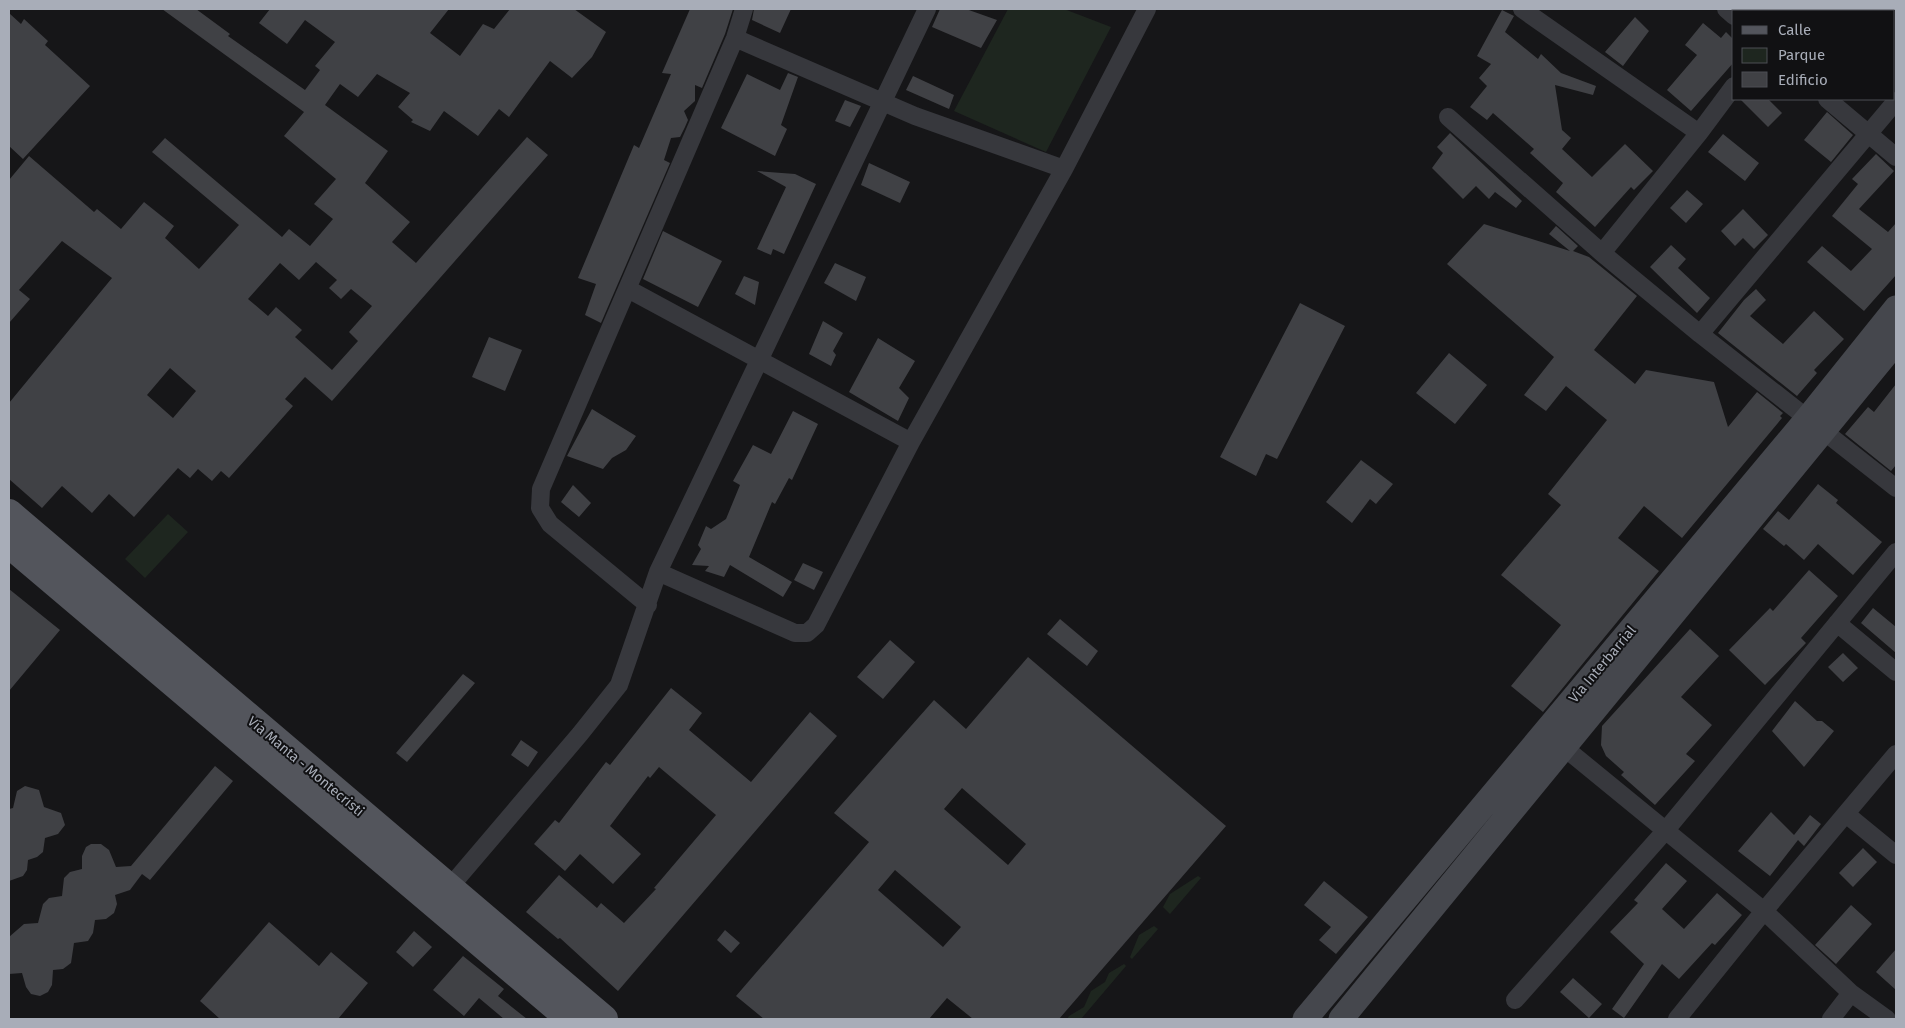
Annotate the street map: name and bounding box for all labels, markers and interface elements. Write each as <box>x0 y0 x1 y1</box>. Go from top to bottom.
legend <box>1732 10 1895 100</box>
text: Calle <box>1778 21 1811 39</box>
text: Parque <box>1778 46 1825 64</box>
text: Edificio <box>1778 71 1828 89</box>
street label: Vía Interbarrial <box>1565 622 1640 706</box>
street label: Vía Manta - Montecristi <box>244 713 367 820</box>

